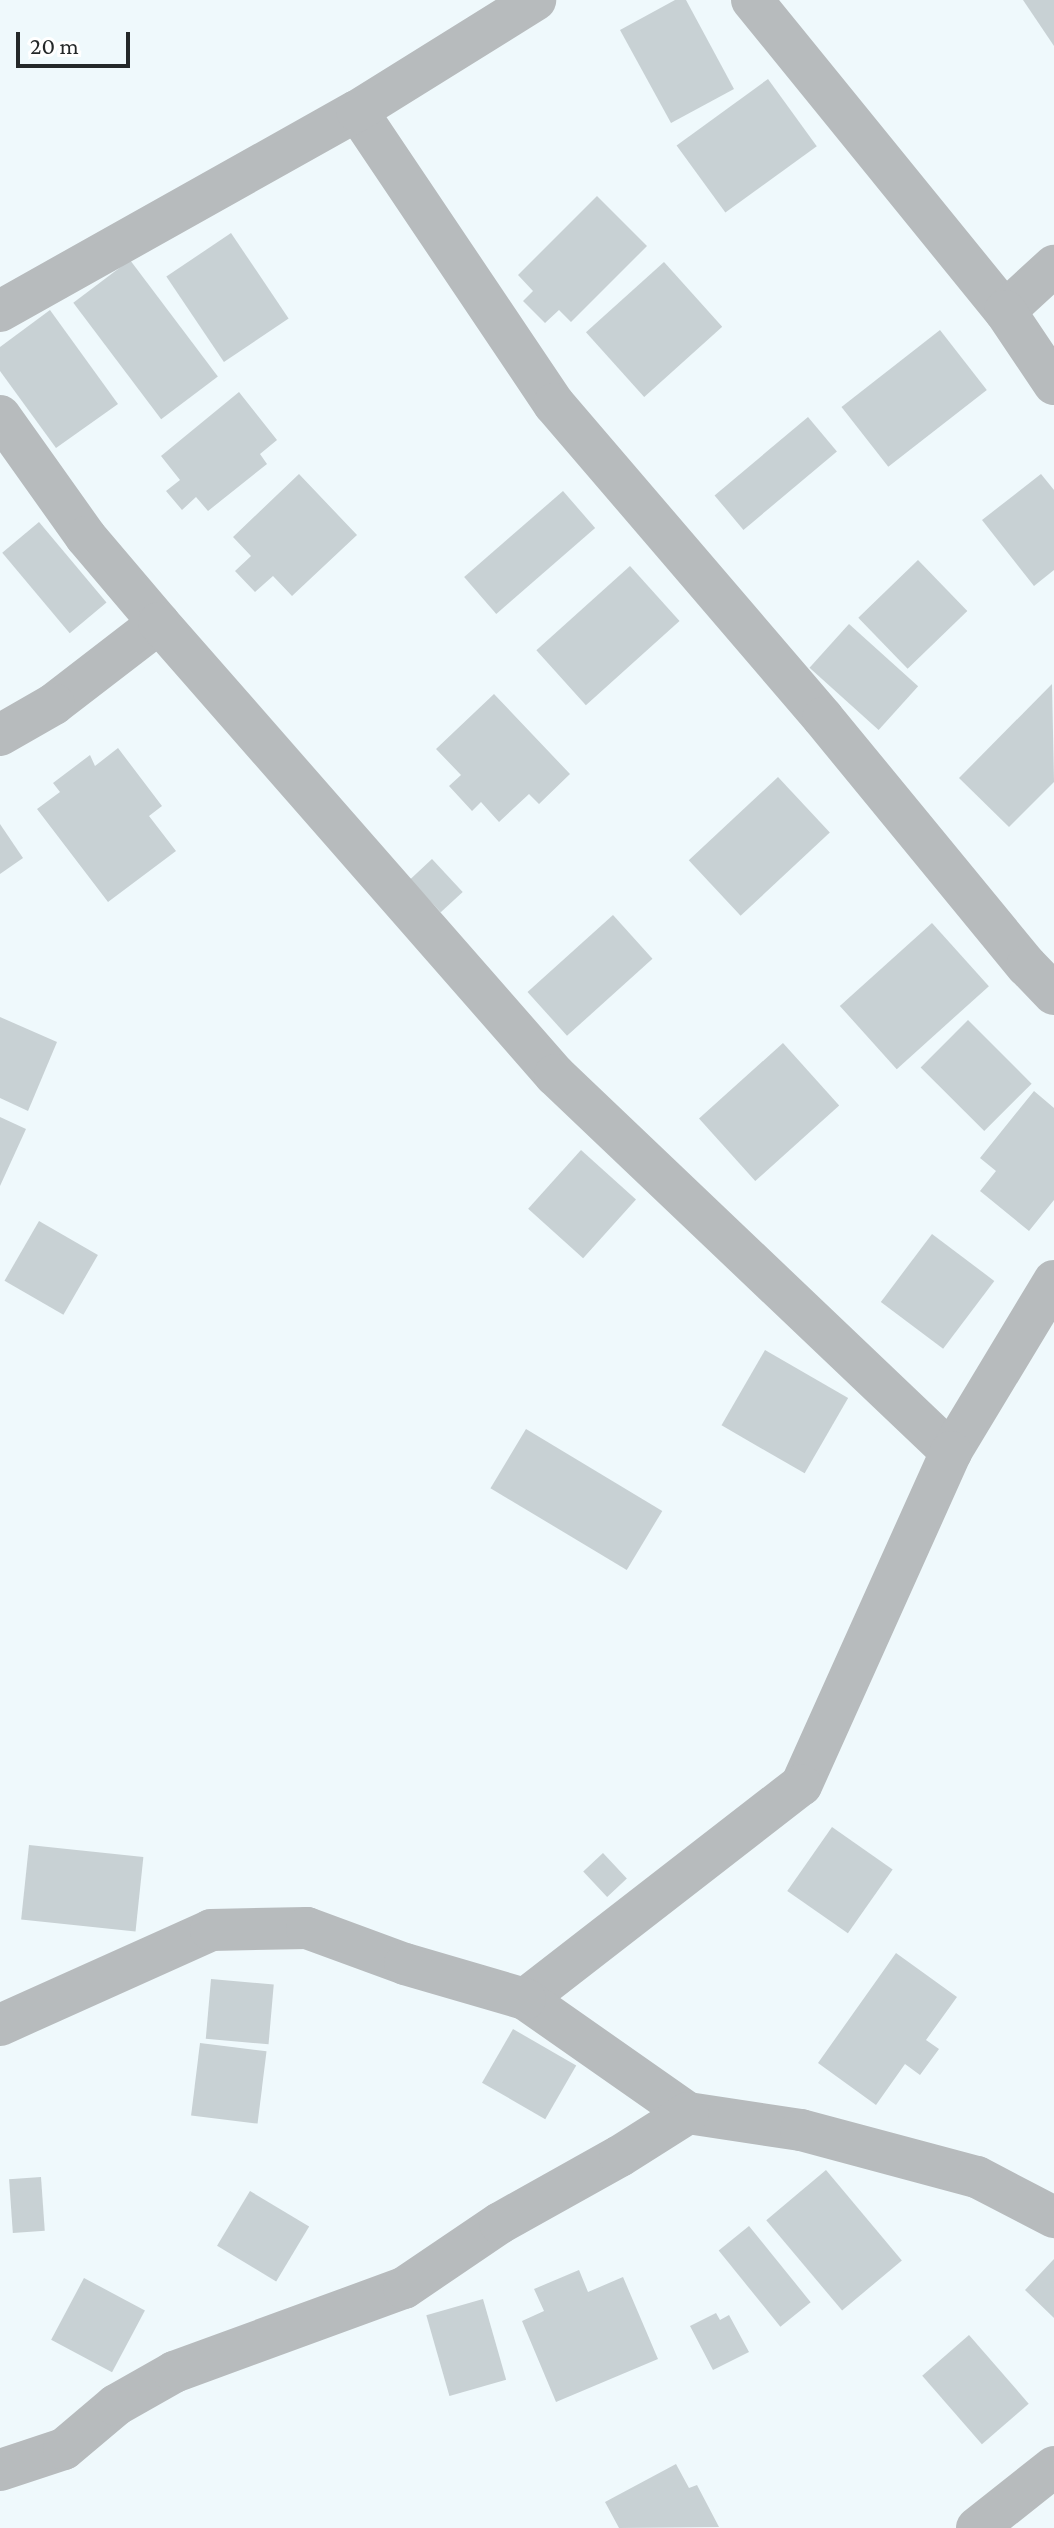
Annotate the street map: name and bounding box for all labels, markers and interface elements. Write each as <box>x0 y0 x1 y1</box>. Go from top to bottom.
scale bar <box>20 16 134 66</box>
text: 20 m <box>30 32 79 59</box>

